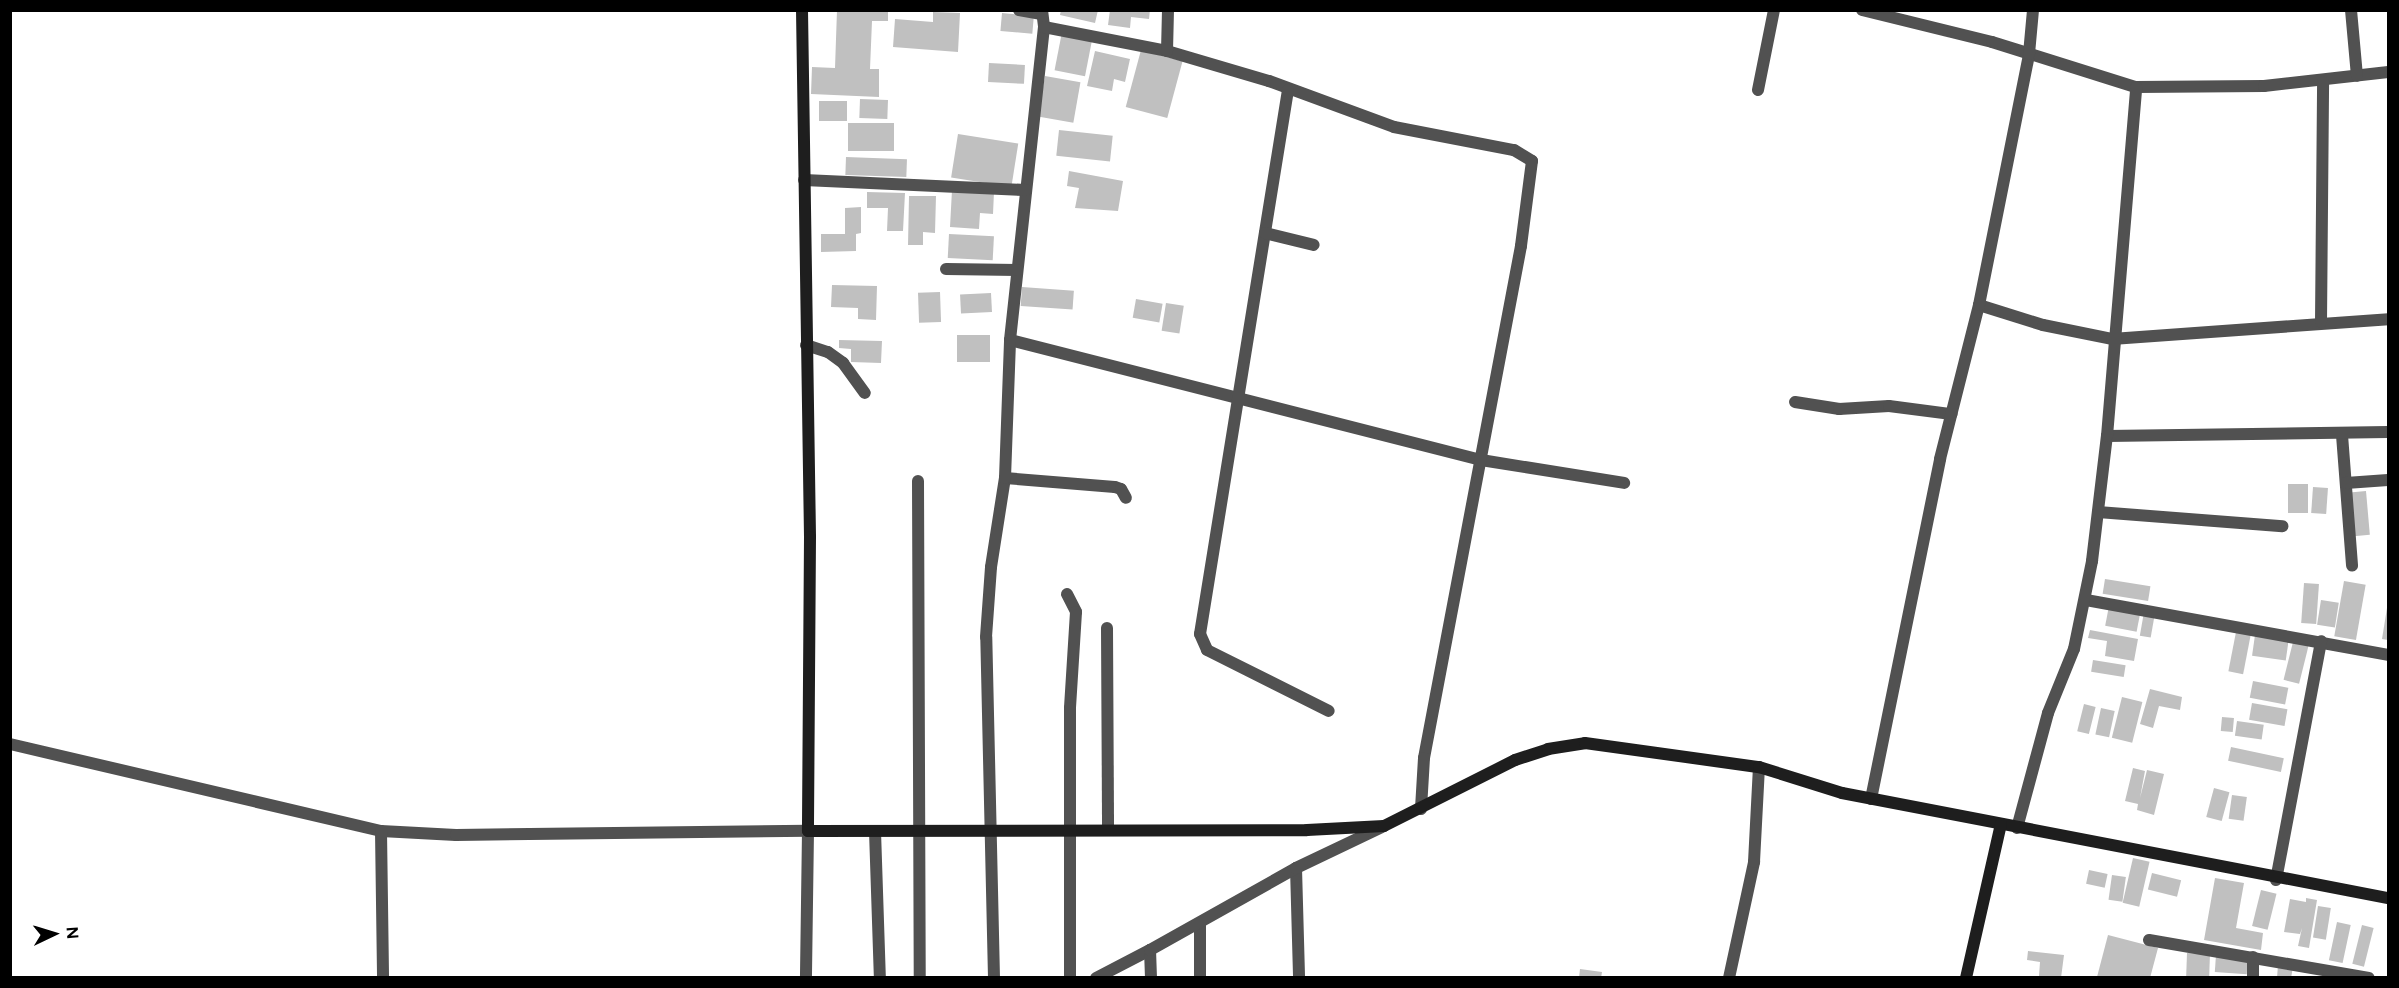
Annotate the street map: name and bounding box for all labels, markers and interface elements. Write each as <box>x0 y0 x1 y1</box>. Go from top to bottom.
north arrow <box>24 904 84 964</box>
text: N <box>63 926 82 940</box>

